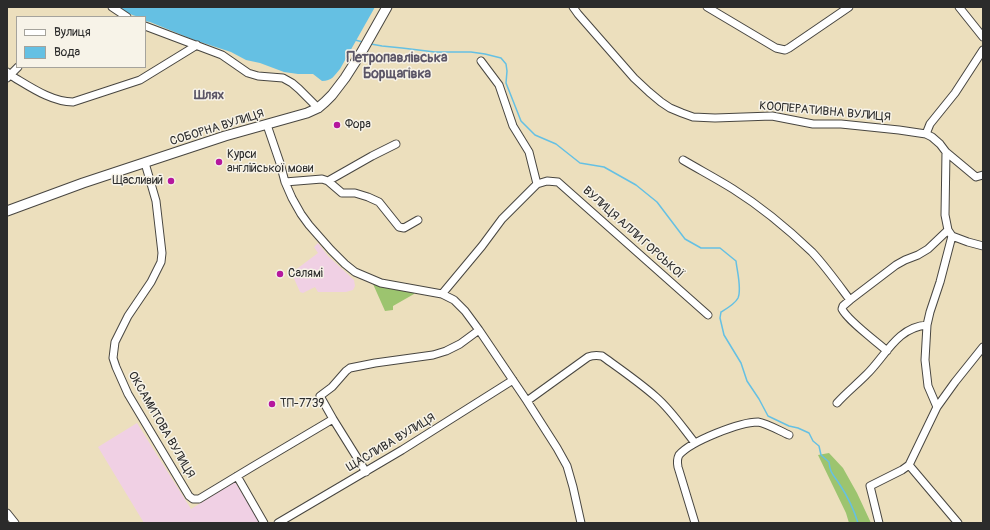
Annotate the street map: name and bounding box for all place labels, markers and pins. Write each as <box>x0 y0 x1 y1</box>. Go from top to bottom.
place label: Фора <box>345 118 371 132</box>
marker: Фора <box>332 120 342 130</box>
place label: Курси англійської мови <box>227 148 313 176</box>
marker: Курси англійської мови <box>214 157 224 167</box>
place label: Щасливий <box>112 174 163 188</box>
marker: Щасливий <box>166 176 176 186</box>
place label: Салямі <box>288 267 323 281</box>
marker: Салямі <box>275 269 285 279</box>
place label: ТП-7739 <box>280 397 325 411</box>
marker: ТП-7739 <box>267 399 277 409</box>

